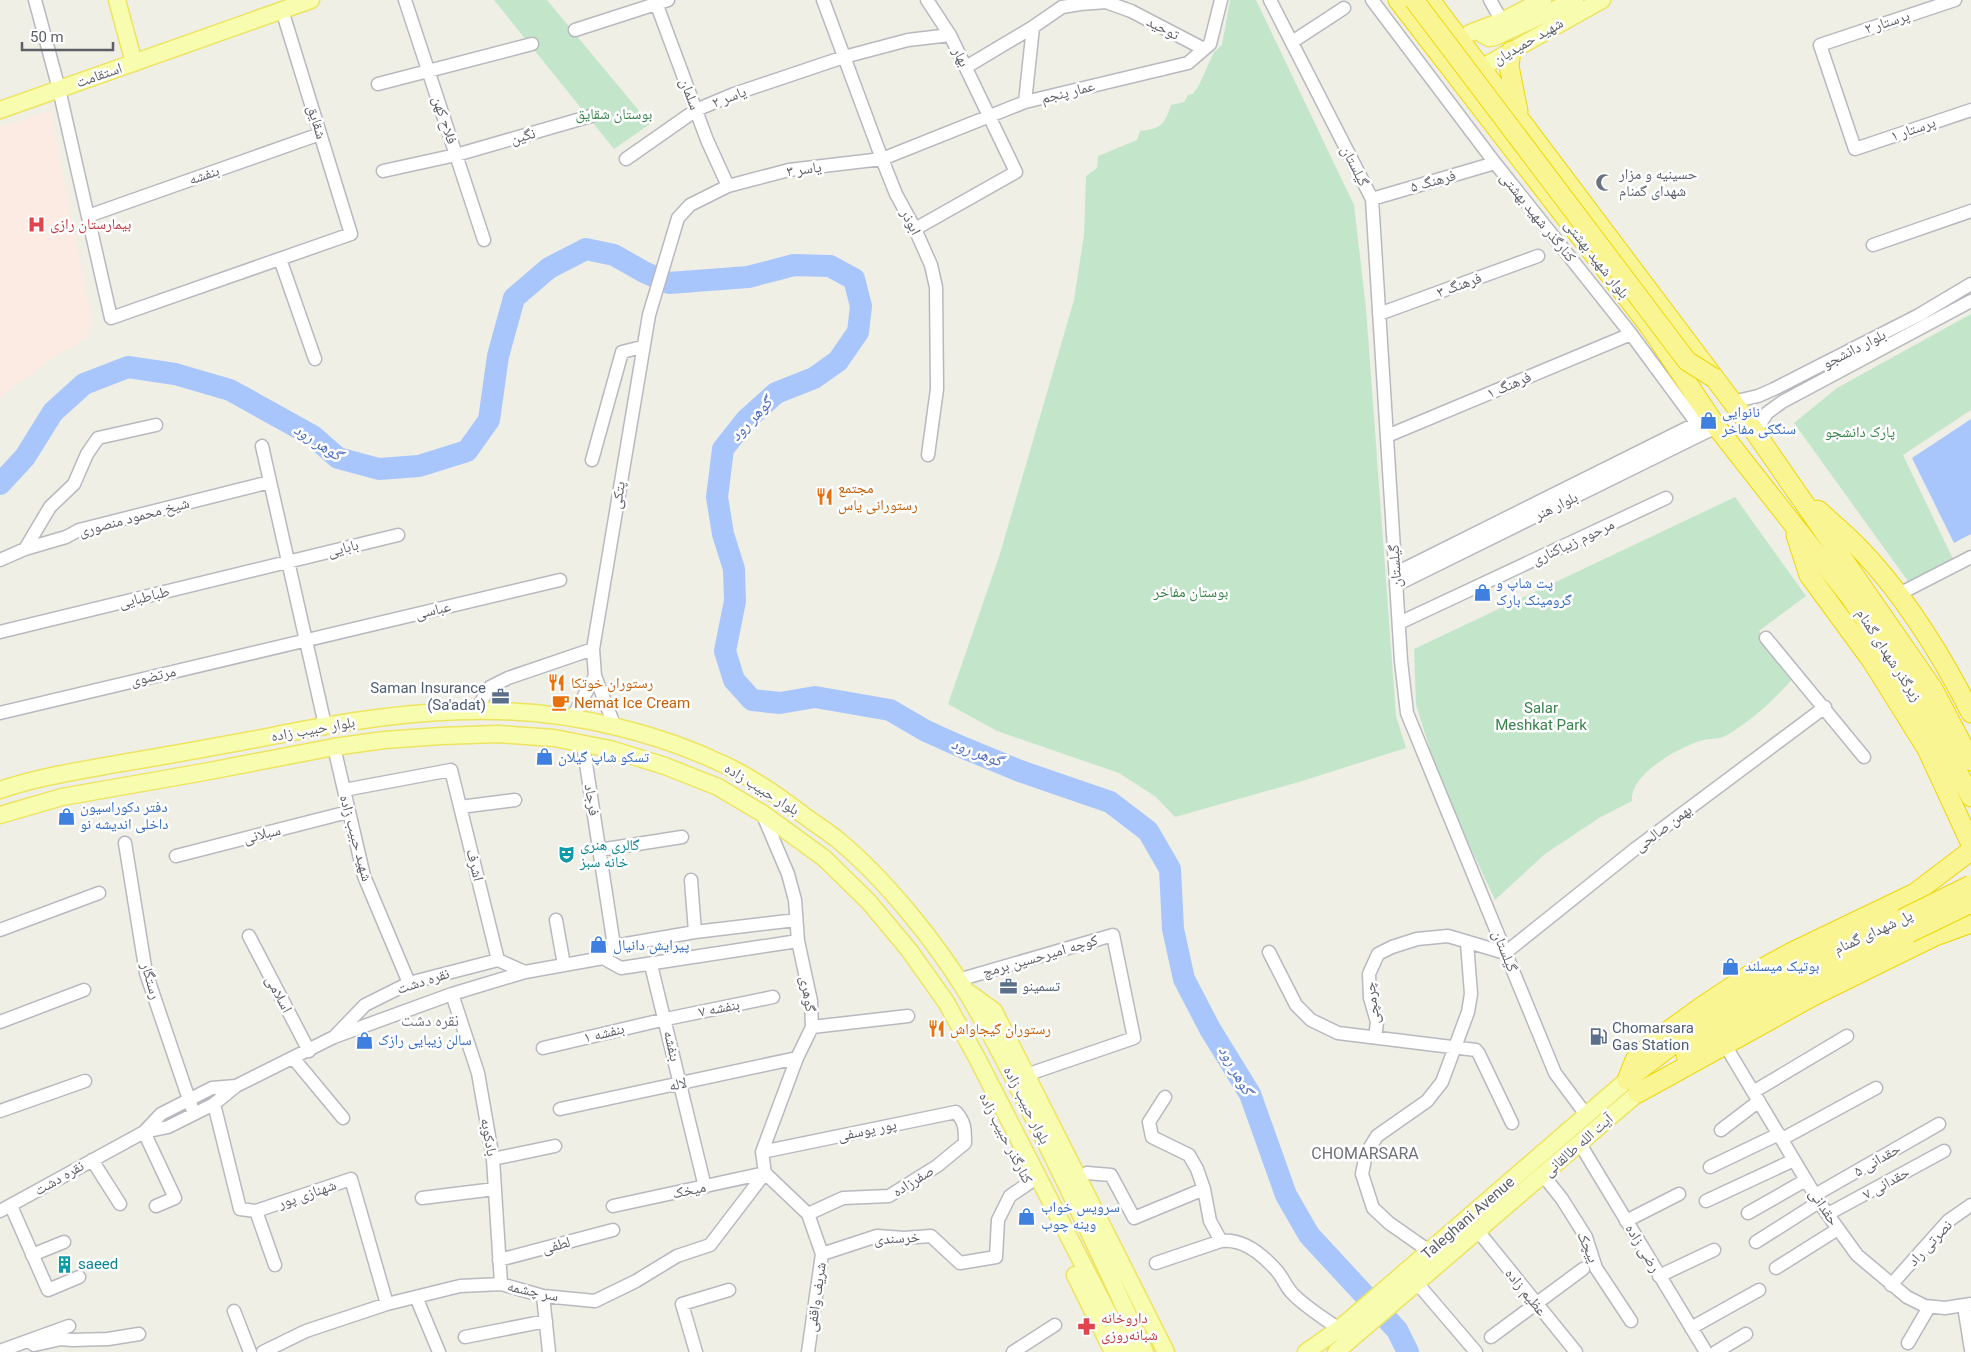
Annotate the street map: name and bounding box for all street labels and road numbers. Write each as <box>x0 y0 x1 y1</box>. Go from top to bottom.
street label: پرستار ۲ <box>1862 6 1912 38</box>
street label: توحید <box>1144 12 1183 44</box>
street label: شهید حمیدیان <box>1490 14 1567 69</box>
street label: بهار <box>948 43 973 70</box>
street label: استقامت <box>74 59 124 91</box>
street label: سلمان <box>675 76 704 113</box>
street label: عمار پنجم <box>1039 77 1097 108</box>
street label: یاسر ۲ <box>709 82 749 112</box>
street label: فلاح کهن <box>428 94 461 147</box>
street label: شقایق <box>302 103 331 141</box>
street label: پرستار ۱ <box>1888 113 1938 145</box>
street label: نگین <box>508 124 538 149</box>
street label: گیلستان <box>1336 143 1373 190</box>
street label: یاسر ۳ <box>785 158 823 180</box>
street label: بنفشه <box>186 161 222 189</box>
street label: فرهنگ ۵ <box>1408 166 1458 196</box>
street label: کنارگذر شهید بهشتی <box>1496 168 1580 266</box>
street label: ابوذر <box>896 205 925 238</box>
street label: بلوار شهید بهشتی <box>1560 216 1633 303</box>
street label: فرهنگ ۳ <box>1434 269 1484 301</box>
street label: بلوار دانشجو <box>1819 325 1889 373</box>
street label: فرهنگ ۱ <box>1484 368 1534 402</box>
street label: پتکی <box>607 480 630 510</box>
street label: بلوار هنر <box>1530 488 1581 525</box>
street label: شیخ محمود منصوری <box>77 494 192 541</box>
street label: مرحوم زیباکناری <box>1529 515 1618 570</box>
street label: بابایی <box>326 535 361 561</box>
street label: گیلستان <box>1384 543 1406 588</box>
street label: طباطبایی <box>117 582 172 613</box>
street label: عباسی <box>413 597 453 624</box>
street label: زیرگذر شهدای گمنام <box>1851 605 1926 706</box>
street label: مرتضوی <box>129 662 178 691</box>
street label: بلوار حبیب زاده <box>270 713 356 745</box>
street label: بلوار حبیب زاده <box>721 759 803 819</box>
street label: فرجاد <box>581 783 603 817</box>
street label: شهید حبیب زاده <box>336 793 376 883</box>
street label: بهمن صالحی <box>1631 800 1696 856</box>
street label: سبلانی <box>241 821 283 848</box>
street label: اشرف <box>462 847 488 883</box>
street label: پل شهدای گمنام <box>1831 906 1916 959</box>
street label: گیلستان <box>1488 928 1522 975</box>
street label: کوچه امیرحسین برمچ <box>980 931 1100 982</box>
street label: رستگار <box>137 960 165 1002</box>
street label: نقره دشت <box>394 964 452 998</box>
street label: اسلامی <box>261 972 296 1016</box>
street label: گوهری <box>795 975 820 1014</box>
street label: چرمچی <box>1360 980 1385 1025</box>
street label: بنفشه ۷ <box>697 995 741 1021</box>
street label: بنفشه ۱ <box>582 1019 626 1047</box>
street label: بنفشه <box>660 1029 684 1063</box>
street label: بلوار حبیب زاده <box>1000 1063 1054 1147</box>
street label: لاله <box>667 1073 689 1095</box>
street label: کنارگذر حبیب زاده <box>975 1089 1037 1187</box>
street label: آیت الله طالقانی <box>1539 1109 1618 1181</box>
street label: پور یوسفی <box>836 1115 898 1146</box>
street label: بادکوبه <box>477 1117 501 1157</box>
street label: حقدانی ۵ <box>1850 1139 1904 1181</box>
street label: نقره دشت <box>31 1157 87 1199</box>
street label: صفرزاده <box>889 1161 937 1201</box>
street label: حقدانی ۷ <box>1859 1163 1914 1204</box>
street label: Taleghani Avenue <box>1418 1173 1518 1263</box>
street label: شهنازی پور <box>275 1176 339 1214</box>
street label: میخک <box>671 1178 708 1202</box>
street label: حقدانی <box>1804 1185 1843 1230</box>
street label: نصرتی راد <box>1904 1216 1957 1271</box>
street label: رضی زاده <box>1621 1221 1665 1276</box>
street label: خرسندی <box>873 1228 921 1249</box>
street label: پیچک <box>1573 1229 1603 1265</box>
street label: لطفی <box>540 1233 572 1258</box>
street label: شریف واقفی <box>802 1261 831 1333</box>
street label: عظیم زاده <box>1501 1265 1551 1320</box>
street label: سر چشمه <box>506 1277 560 1305</box>

